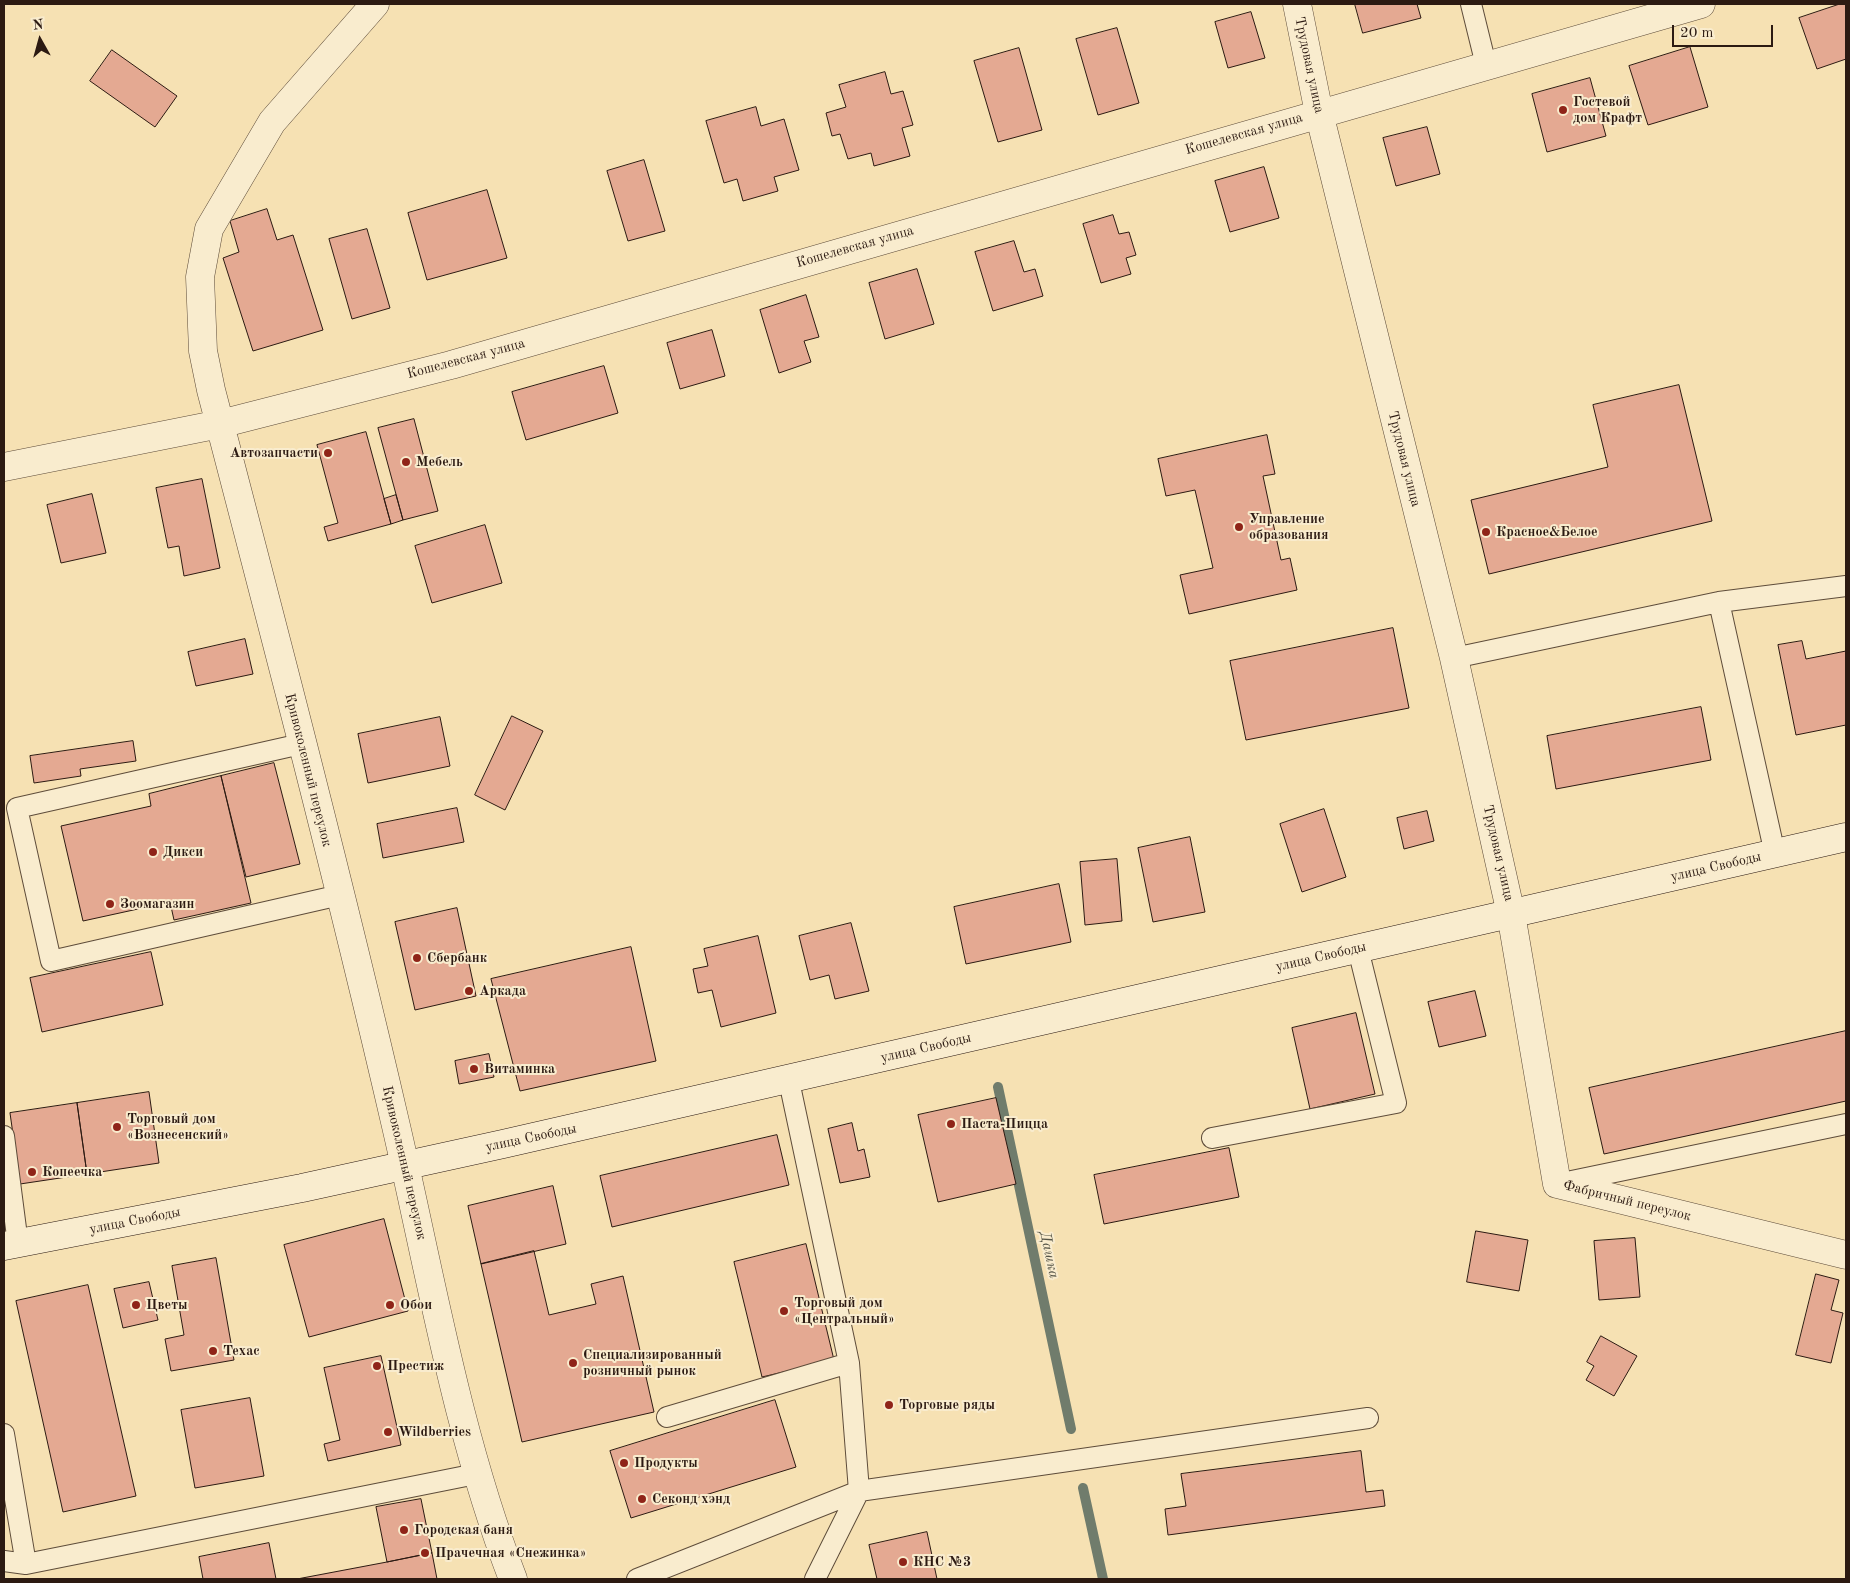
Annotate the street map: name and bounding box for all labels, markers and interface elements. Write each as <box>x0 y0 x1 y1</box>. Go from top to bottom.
north arrow <box>15 15 65 65</box>
street label: Трудовая улица <box>1291 15 1327 115</box>
scale bar <box>1675 15 1776 47</box>
text: N <box>32 18 44 33</box>
text: 20 m <box>1680 26 1714 41</box>
place label: Гостевой дом Крафт <box>1573 94 1642 126</box>
marker: Гостевой дом Крафт <box>1557 104 1569 116</box>
street label: Кошелевская улица <box>1183 109 1305 159</box>
street label: Кошелевская улица <box>794 222 916 272</box>
street label: Кошелевская улица <box>405 335 527 383</box>
street label: Трудовая улица <box>1384 409 1424 509</box>
place label: Автозапчасти <box>230 445 318 461</box>
marker: Автозапчасти <box>322 447 334 459</box>
place label: Мебель <box>416 454 463 470</box>
marker: Мебель <box>400 456 412 468</box>
place label: Управление образования <box>1249 511 1329 544</box>
marker: Управление образования <box>1233 521 1245 533</box>
place label: Красное&Белое <box>1496 524 1598 540</box>
marker: Красное&Белое <box>1480 526 1492 538</box>
street label: Кривоколенный переулок <box>281 692 335 848</box>
street label: Трудовая улица <box>1479 803 1517 903</box>
place label: Дикси <box>163 844 203 860</box>
marker: Дикси <box>147 846 159 858</box>
street label: улица Свободы <box>1669 848 1763 886</box>
place label: Зоомагазин <box>120 896 194 912</box>
marker: Зоомагазин <box>104 898 116 910</box>
street label: улица Свободы <box>1274 938 1368 976</box>
place label: Сбербанк <box>427 950 487 966</box>
marker: Сбербанк <box>411 952 423 964</box>
place label: Аркада <box>479 983 526 999</box>
marker: Аркада <box>463 985 475 997</box>
street label: улица Свободы <box>879 1029 973 1067</box>
place label: Витаминка <box>484 1061 555 1077</box>
marker: Витаминка <box>468 1063 480 1075</box>
street label: Кривоколенный переулок <box>378 1084 430 1242</box>
place label: Торговый дом «Вознесенский» <box>127 1111 229 1144</box>
place label: Паста-Пицца <box>961 1116 1048 1132</box>
marker: Паста-Пицца <box>945 1118 957 1130</box>
street label: улица Свободы <box>484 1120 578 1156</box>
marker: Торговый дом «Вознесенский» <box>111 1121 123 1133</box>
place label: Копеечка <box>42 1164 102 1180</box>
marker: Копеечка <box>26 1166 38 1178</box>
street label: Фабричный переулок <box>1561 1177 1693 1225</box>
street label: улица Свободы <box>88 1204 182 1238</box>
water label: Дашка <box>1035 1230 1063 1280</box>
place label: Торговый дом «Центральный» <box>794 1295 895 1328</box>
place label: Цветы <box>146 1297 188 1313</box>
place label: Обои <box>400 1297 432 1313</box>
marker: Цветы <box>130 1299 142 1311</box>
marker: Обои <box>384 1299 396 1311</box>
marker: Торговый дом «Центральный» <box>778 1305 790 1317</box>
place label: Техас <box>223 1343 260 1359</box>
marker: Техас <box>207 1345 219 1357</box>
place label: Специализированный розничный рынок <box>583 1347 722 1380</box>
marker: Специализированный розничный рынок <box>567 1357 579 1369</box>
place label: Престиж <box>387 1358 444 1374</box>
marker: Престиж <box>371 1360 383 1372</box>
place label: Торговые ряды <box>899 1397 995 1413</box>
marker: Торговые ряды <box>883 1399 895 1411</box>
place label: Wildberries <box>398 1424 471 1440</box>
marker: Wildberries <box>382 1426 394 1438</box>
place label: Продукты <box>634 1455 698 1471</box>
marker: Продукты <box>618 1457 630 1469</box>
place label: Секонд хэнд <box>652 1491 730 1507</box>
marker: Секонд хэнд <box>636 1493 648 1505</box>
place label: Городская баня <box>414 1522 513 1538</box>
marker: Городская баня <box>398 1524 410 1536</box>
place label: Прачечная «Снежинка» <box>435 1545 586 1561</box>
marker: Прачечная «Снежинка» <box>419 1547 431 1559</box>
place label: КНС №3 <box>913 1554 971 1570</box>
marker: КНС №3 <box>897 1556 909 1568</box>

